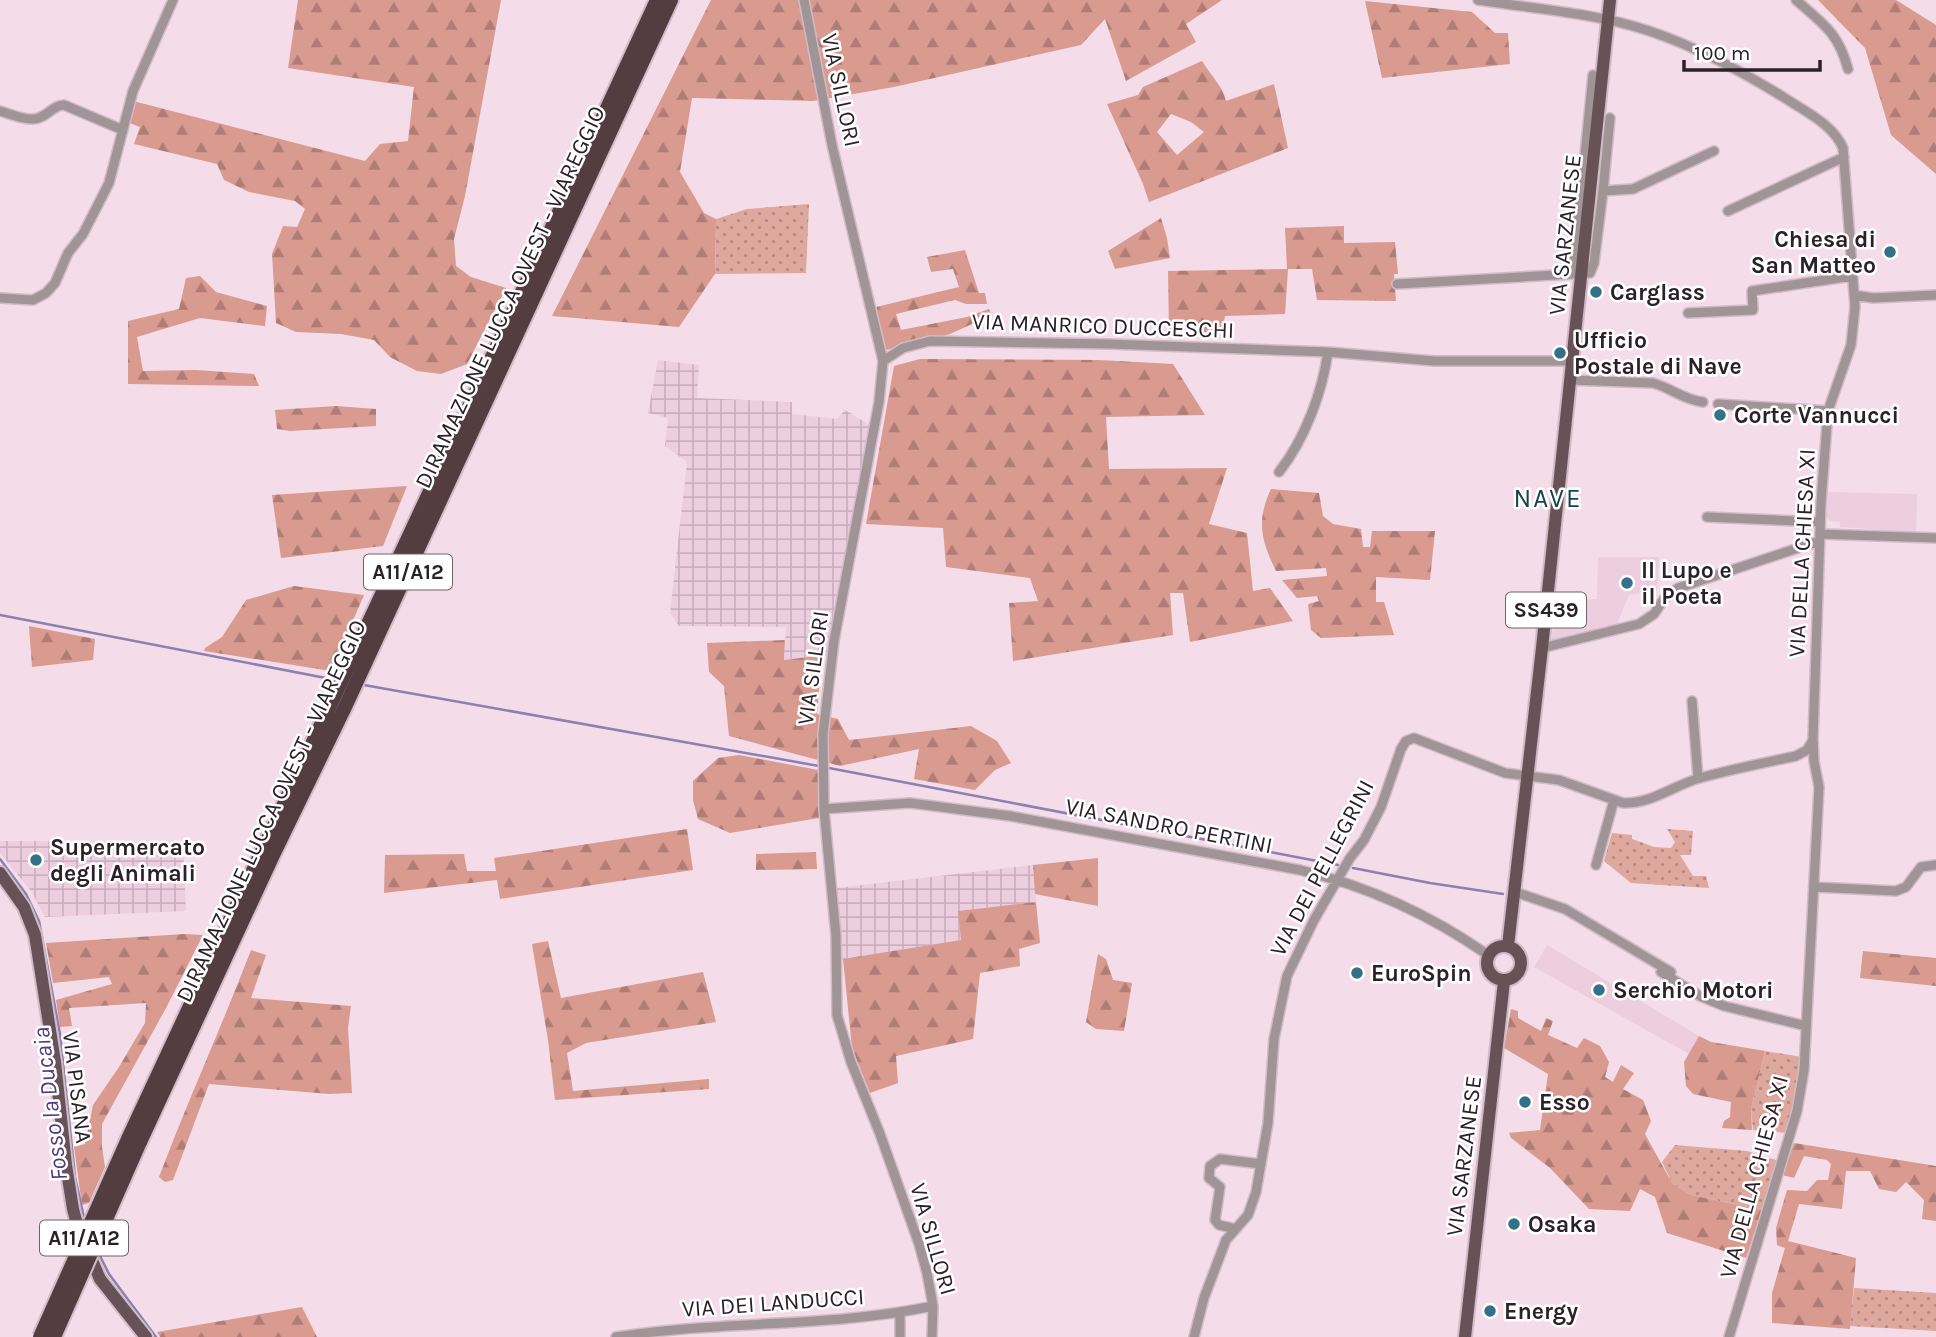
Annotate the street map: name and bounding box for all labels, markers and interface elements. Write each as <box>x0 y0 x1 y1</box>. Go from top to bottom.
scale bar <box>1684 28 1820 72</box>
street label: VIA SILLORI <box>816 31 866 149</box>
text: 100 m <box>1694 41 1751 65</box>
street label: DIRAMAZIONE LUCCA OVEST - VIAREGGIO <box>409 102 611 492</box>
street label: VIA SARZANESE <box>1543 153 1587 317</box>
place label: Chiesa di San Matteo <box>1751 226 1876 279</box>
marker: Chiesa di San Matteo <box>1882 244 1898 260</box>
place label: Carglass <box>1610 279 1705 306</box>
marker: Carglass <box>1588 284 1604 300</box>
street label: VIA MANRICO DUCCESCHI <box>971 308 1235 344</box>
place label: Ufficio Postale di Nave <box>1574 327 1742 380</box>
marker: Ufficio Postale di Nave <box>1552 345 1568 361</box>
place label: Corte Vannucci <box>1734 402 1899 429</box>
marker: Corte Vannucci <box>1712 407 1728 423</box>
street label: VIA DELLA CHIESA XI <box>1783 448 1821 658</box>
district label: NAVE <box>1513 483 1583 514</box>
road number: A11/A12 <box>364 554 452 590</box>
place label: Il Lupo e il Poeta <box>1641 557 1732 610</box>
marker: Il Lupo e il Poeta <box>1619 575 1635 591</box>
road number: SS439 <box>1506 592 1586 628</box>
street label: VIA SILLORI <box>792 609 834 727</box>
street label: DIRAMAZIONE LUCCA OVEST - VIAREGGIO <box>170 616 372 1006</box>
street label: VIA DEI PELLEGRINI <box>1264 775 1380 961</box>
street label: VIA SANDRO PERTINI <box>1063 793 1275 859</box>
place label: Supermercato degli Animali <box>50 834 205 887</box>
marker: Supermercato degli Animali <box>28 852 44 868</box>
place label: EuroSpin <box>1371 960 1472 987</box>
marker: EuroSpin <box>1349 965 1365 981</box>
place label: Serchio Motori <box>1613 977 1774 1004</box>
marker: Serchio Motori <box>1591 982 1607 998</box>
water label: Fosso la Ducaia <box>27 1026 73 1182</box>
street label: VIA PISANA <box>57 1029 97 1145</box>
street label: VIA DELLA CHIESA XI <box>1714 1073 1794 1281</box>
street label: VIA SARZANESE <box>1441 1074 1487 1238</box>
place label: Esso <box>1539 1089 1590 1116</box>
marker: Esso <box>1517 1094 1533 1110</box>
street label: VIA SILLORI <box>904 1180 962 1298</box>
place label: Osaka <box>1528 1211 1596 1238</box>
marker: Osaka <box>1506 1216 1522 1232</box>
road number: A11/A12 <box>40 1220 128 1256</box>
street label: VIA DEI LANDUCCI <box>681 1283 865 1323</box>
place label: Energy <box>1504 1298 1578 1325</box>
marker: Energy <box>1482 1303 1498 1319</box>

